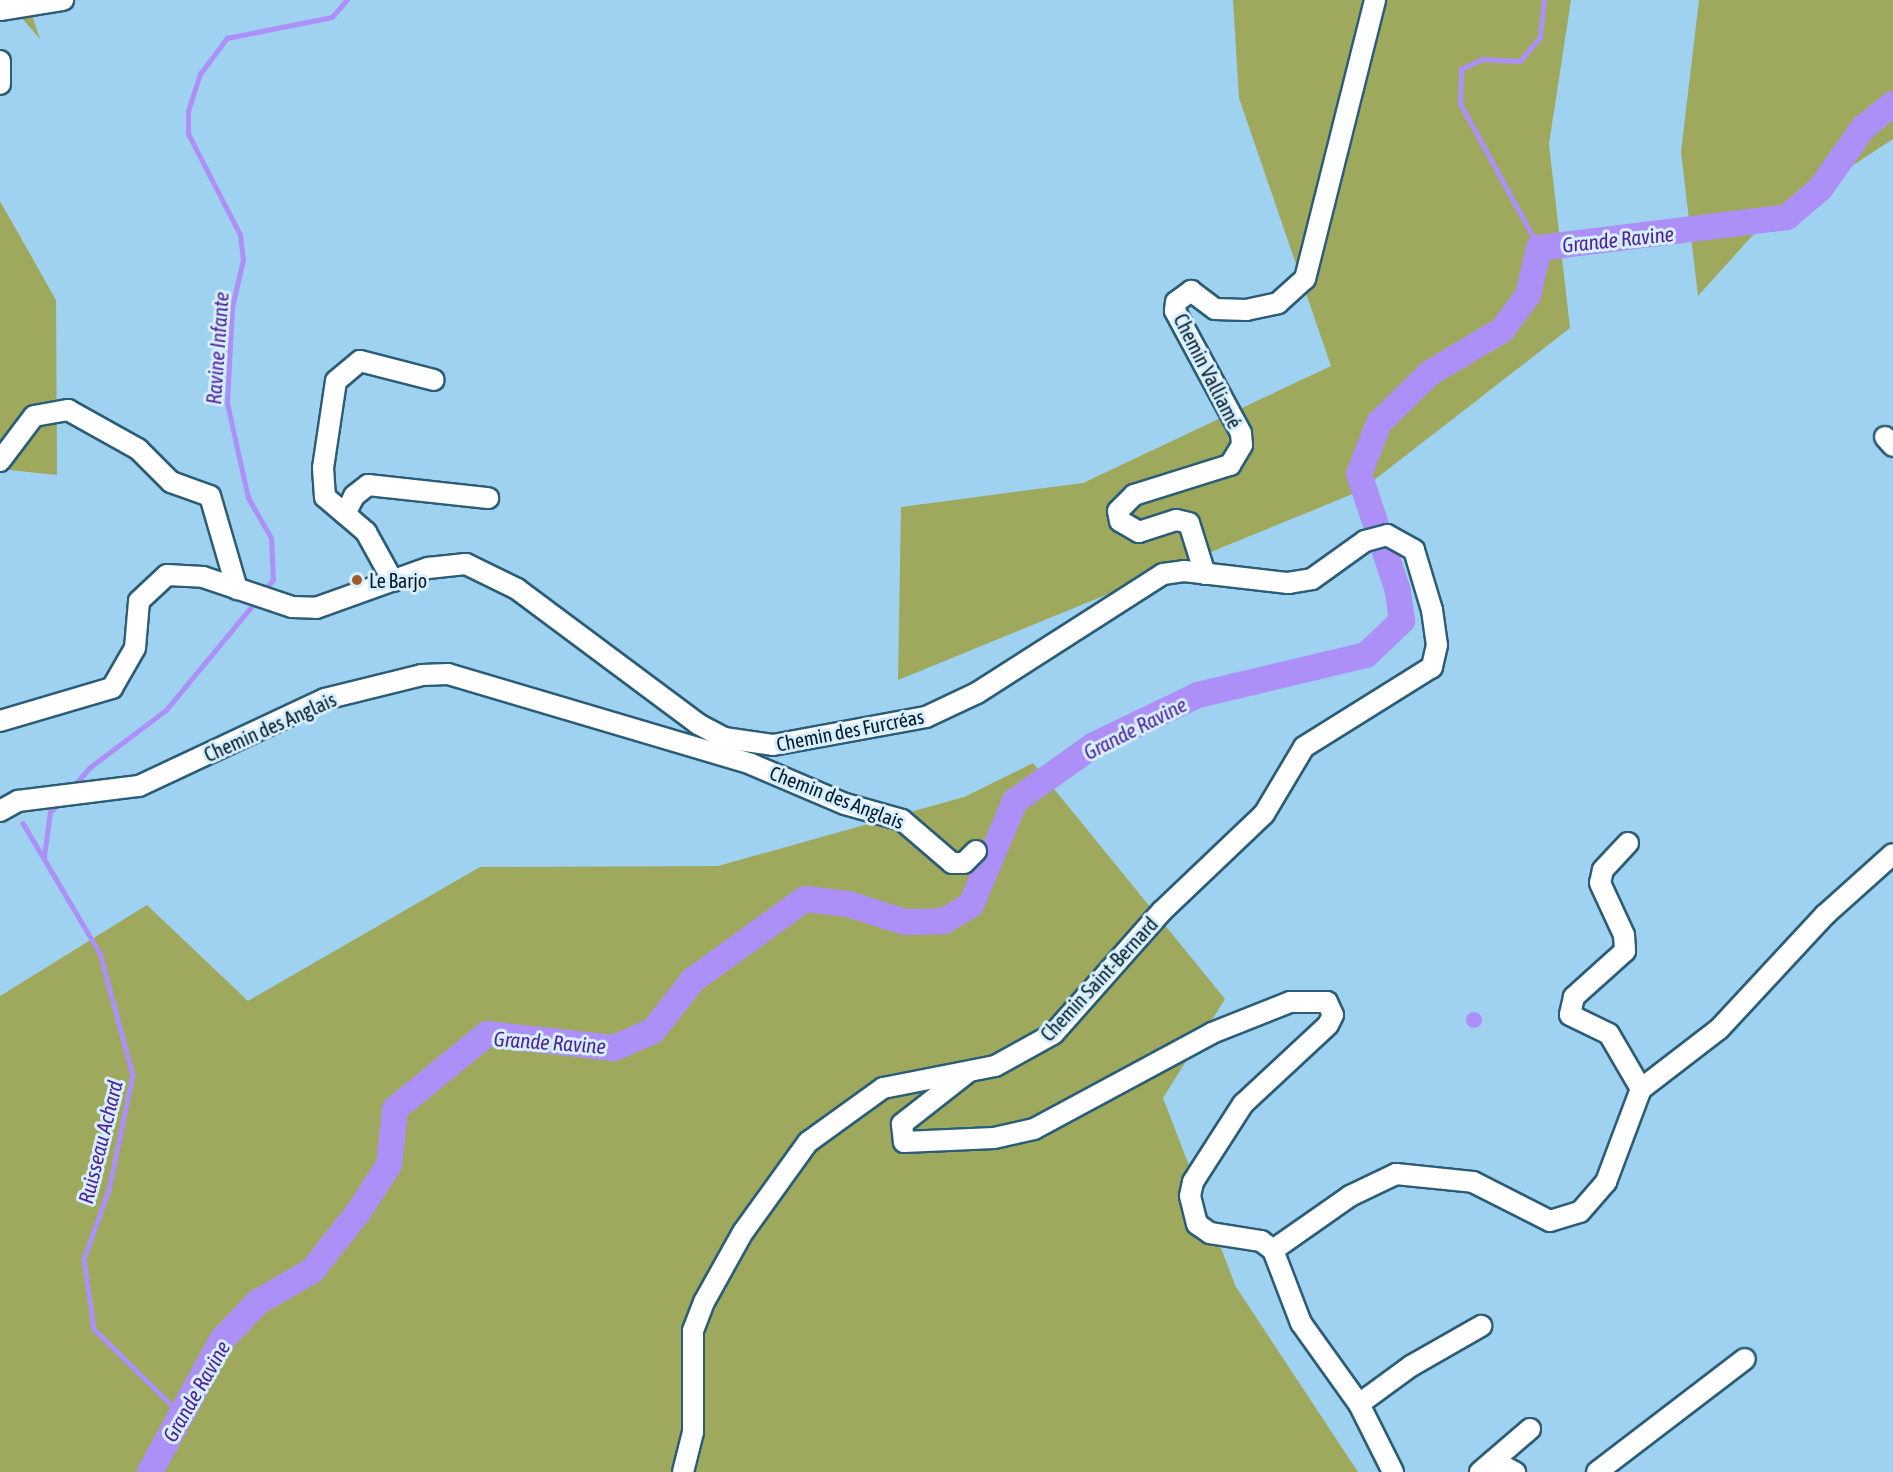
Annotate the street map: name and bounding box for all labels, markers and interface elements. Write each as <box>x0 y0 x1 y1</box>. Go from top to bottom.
water label: Grande Ravine <box>1561 221 1675 257</box>
water label: Ravine Infante <box>200 291 234 405</box>
street label: Chemin Valliamé <box>1169 310 1247 432</box>
place label: Le Barjo <box>369 568 427 592</box>
marker: Le Barjo <box>350 573 364 587</box>
street label: Chemin des Anglais <box>200 687 340 767</box>
water label: Grande Ravine <box>1079 691 1191 765</box>
street label: Chemin des Furcréas <box>774 704 926 756</box>
street label: Chemin des Anglais <box>766 760 908 834</box>
street label: Chemin Saint-Bernard <box>1035 912 1163 1046</box>
water label: Grande Ravine <box>493 1026 607 1058</box>
water label: Ruisseau Achard <box>73 1078 127 1206</box>
water label: Grande Ravine <box>157 1336 235 1446</box>

